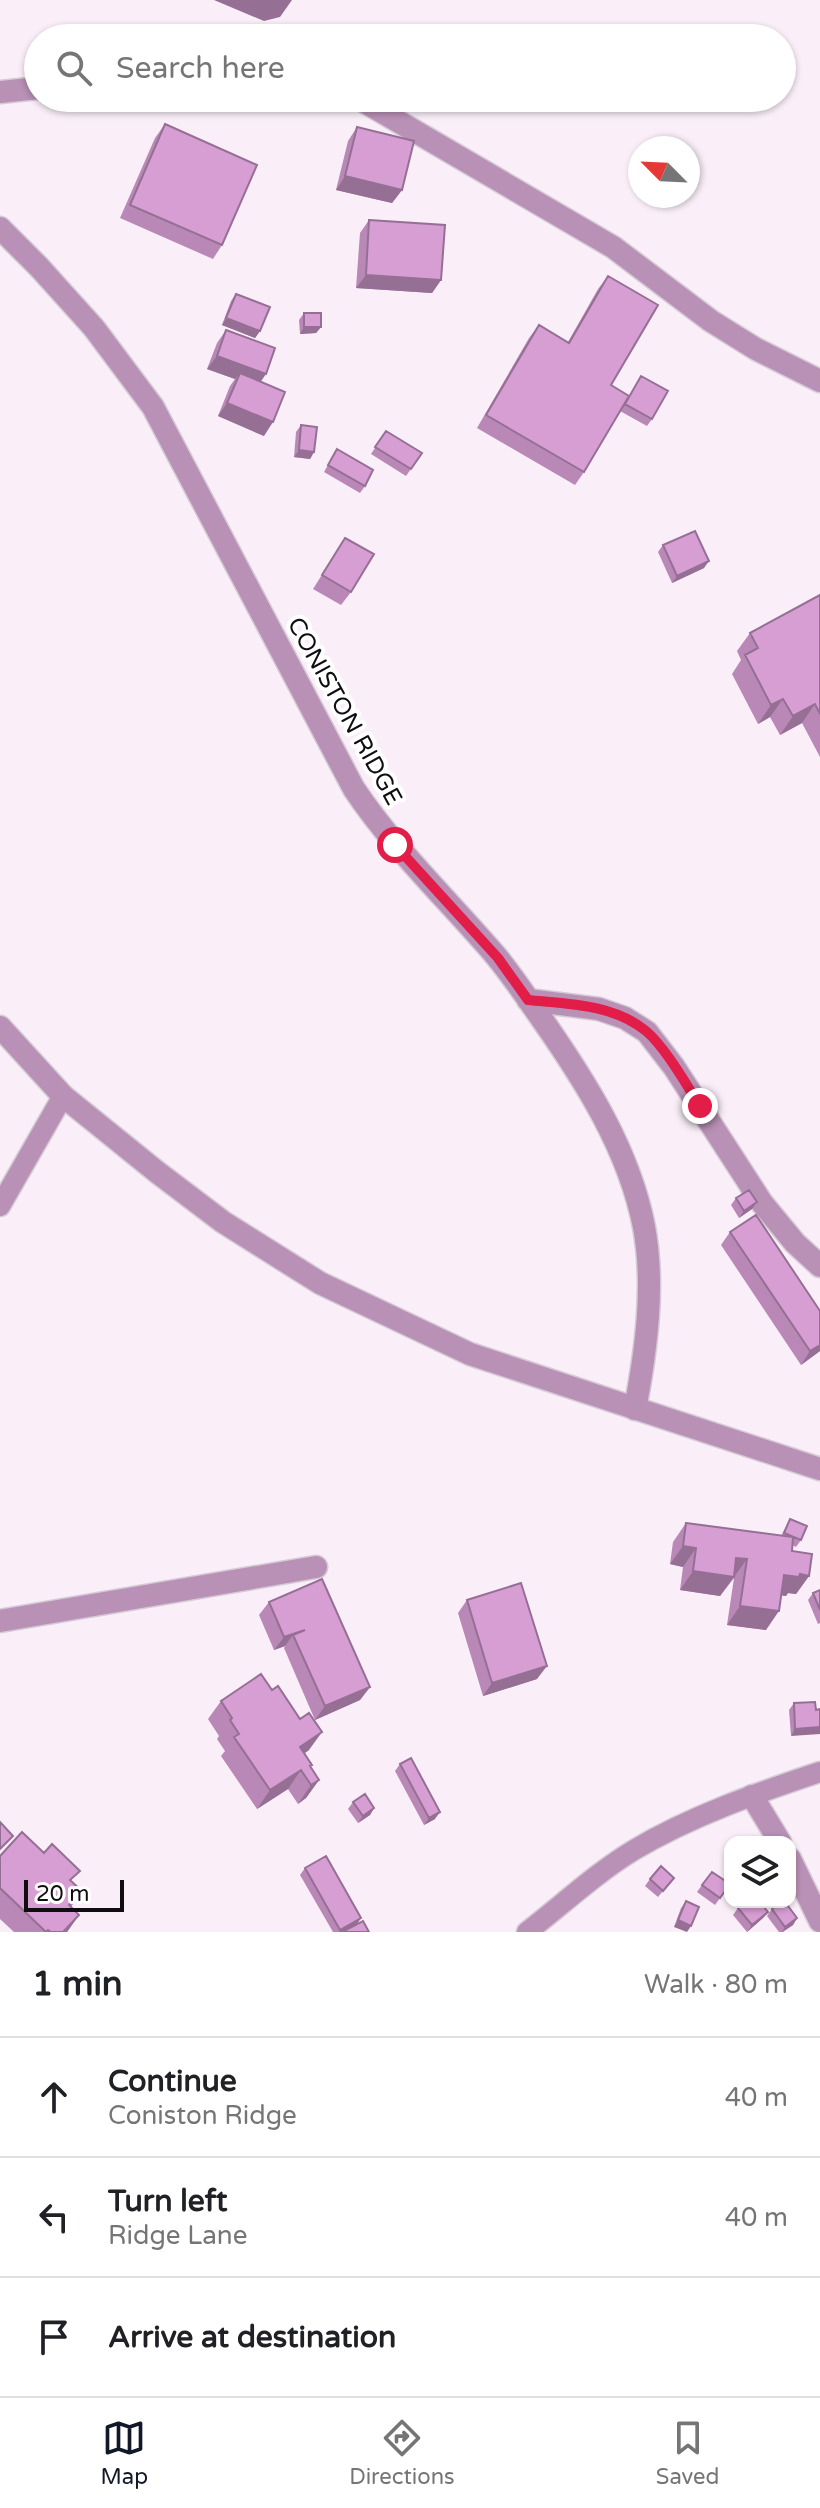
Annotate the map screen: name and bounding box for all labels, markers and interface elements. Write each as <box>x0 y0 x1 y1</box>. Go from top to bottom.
search box <box>24 24 796 112</box>
icon: search <box>52 46 96 90</box>
text: Search here <box>116 50 285 87</box>
north arrow <box>628 136 700 208</box>
street label: CONISTON RIDGE <box>281 612 408 810</box>
route start <box>377 827 413 863</box>
route end <box>682 1088 718 1124</box>
map controls <box>724 1836 796 1908</box>
button: layers <box>724 1836 796 1908</box>
scale bar <box>24 1876 124 1912</box>
text: 20 m <box>36 1881 90 1907</box>
text: 1 min <box>32 1964 123 2005</box>
text: Walk · 80 m <box>644 1969 788 2000</box>
text: Continue <box>108 2063 237 2100</box>
icon: ahead <box>32 2075 76 2119</box>
text: 40 m <box>725 2082 788 2113</box>
text: Coniston Ridge <box>108 2100 297 2131</box>
text: Turn left <box>108 2183 227 2220</box>
icon: left <box>32 2195 76 2239</box>
text: 40 m <box>725 2202 788 2233</box>
text: Ridge Lane <box>108 2220 247 2251</box>
icon: arrive <box>32 2315 76 2359</box>
text: Arrive at destination <box>108 2319 396 2356</box>
tab: Map <box>101 2416 148 2490</box>
tab: Directions <box>349 2416 455 2490</box>
tab: Saved <box>656 2416 719 2490</box>

